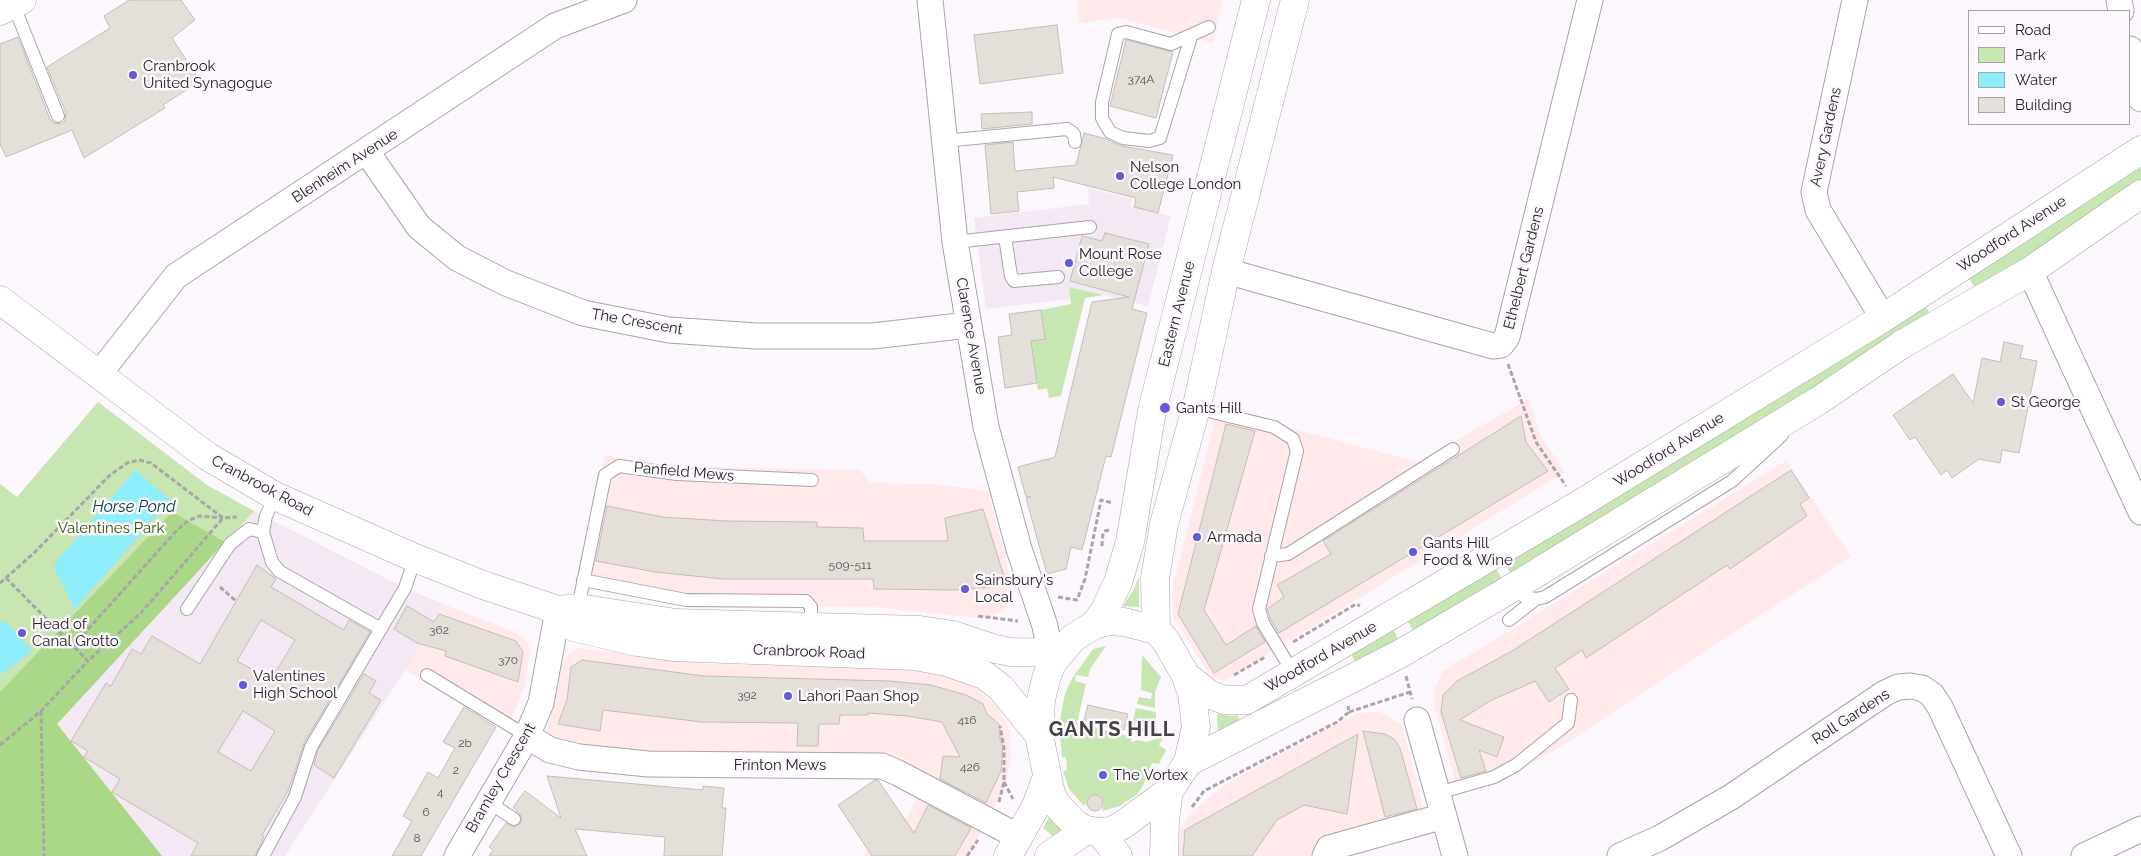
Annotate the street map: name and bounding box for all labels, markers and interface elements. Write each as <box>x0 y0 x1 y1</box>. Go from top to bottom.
legend <box>1968 10 2131 125</box>
text: Road <box>2015 21 2051 39</box>
text: Park <box>2015 46 2046 64</box>
place label: Cranbrook United Synagogue <box>143 57 272 92</box>
marker: Cranbrook United Synagogue <box>127 69 139 81</box>
text: Water <box>2015 71 2057 89</box>
house number: 374A <box>1128 72 1154 86</box>
street label: Avery Gardens <box>1807 85 1845 189</box>
text: Building <box>2015 96 2072 114</box>
street label: Blenheim Avenue <box>289 125 401 207</box>
place label: Nelson College London <box>1130 158 1241 193</box>
marker: Nelson College London <box>1114 170 1126 182</box>
street label: Woodford Avenue <box>1954 192 2070 276</box>
street label: Ethelbert Gardens <box>1500 205 1548 331</box>
place label: Mount Rose College <box>1079 245 1162 280</box>
marker: Mount Rose College <box>1063 257 1075 269</box>
street label: Eastern Avenue <box>1155 259 1199 369</box>
street label: Clarence Avenue <box>952 276 990 396</box>
street label: The Crescent <box>590 305 684 339</box>
place label: St George <box>2011 393 2080 411</box>
marker: St George <box>1995 396 2007 408</box>
place label: Gants Hill <box>1176 399 1242 417</box>
marker: Gants Hill <box>1158 401 1172 415</box>
street label: Woodford Avenue <box>1611 409 1727 491</box>
street label: Cranbrook Road <box>208 452 316 520</box>
street label: Panfield Mews <box>633 459 735 485</box>
water label: Horse Pond <box>92 497 176 517</box>
park label: Valentines Park <box>58 519 164 537</box>
place label: Armada <box>1207 528 1262 546</box>
marker: Armada <box>1191 531 1203 543</box>
place label: Gants Hill Food & Wine <box>1423 534 1513 569</box>
marker: Gants Hill Food & Wine <box>1407 546 1419 558</box>
house number: 509-511 <box>829 558 871 572</box>
place label: Sainsbury's Local <box>975 571 1053 606</box>
marker: Sainsbury's Local <box>959 583 971 595</box>
place label: Head of Canal Grotto <box>32 615 119 650</box>
street label: Woodford Avenue <box>1262 618 1380 696</box>
house number: 362 <box>429 623 449 637</box>
marker: Head of Canal Grotto <box>16 627 28 639</box>
street label: Cranbrook Road <box>753 641 865 663</box>
house number: 370 <box>498 653 518 667</box>
place label: Valentines High School <box>253 667 337 702</box>
marker: Valentines High School <box>237 679 249 691</box>
street label: Roll Gardens <box>1809 685 1893 749</box>
place label: Lahori Paan Shop <box>798 687 919 705</box>
house number: 392 <box>737 688 757 702</box>
marker: Lahori Paan Shop <box>782 690 794 702</box>
house number: 416 <box>958 713 976 727</box>
district label: GANTS HILL <box>1047 718 1177 742</box>
street label: Bramley Crescent <box>462 720 540 836</box>
house number: 2b <box>458 736 472 750</box>
street label: Frinton Mews <box>734 756 826 774</box>
house number: 426 <box>960 760 980 774</box>
house number: 2 <box>453 763 459 777</box>
place label: The Vortex <box>1113 766 1188 784</box>
marker: The Vortex <box>1097 769 1109 781</box>
house number: 4 <box>437 785 443 799</box>
house number: 6 <box>422 805 430 819</box>
house number: 8 <box>413 831 421 845</box>

